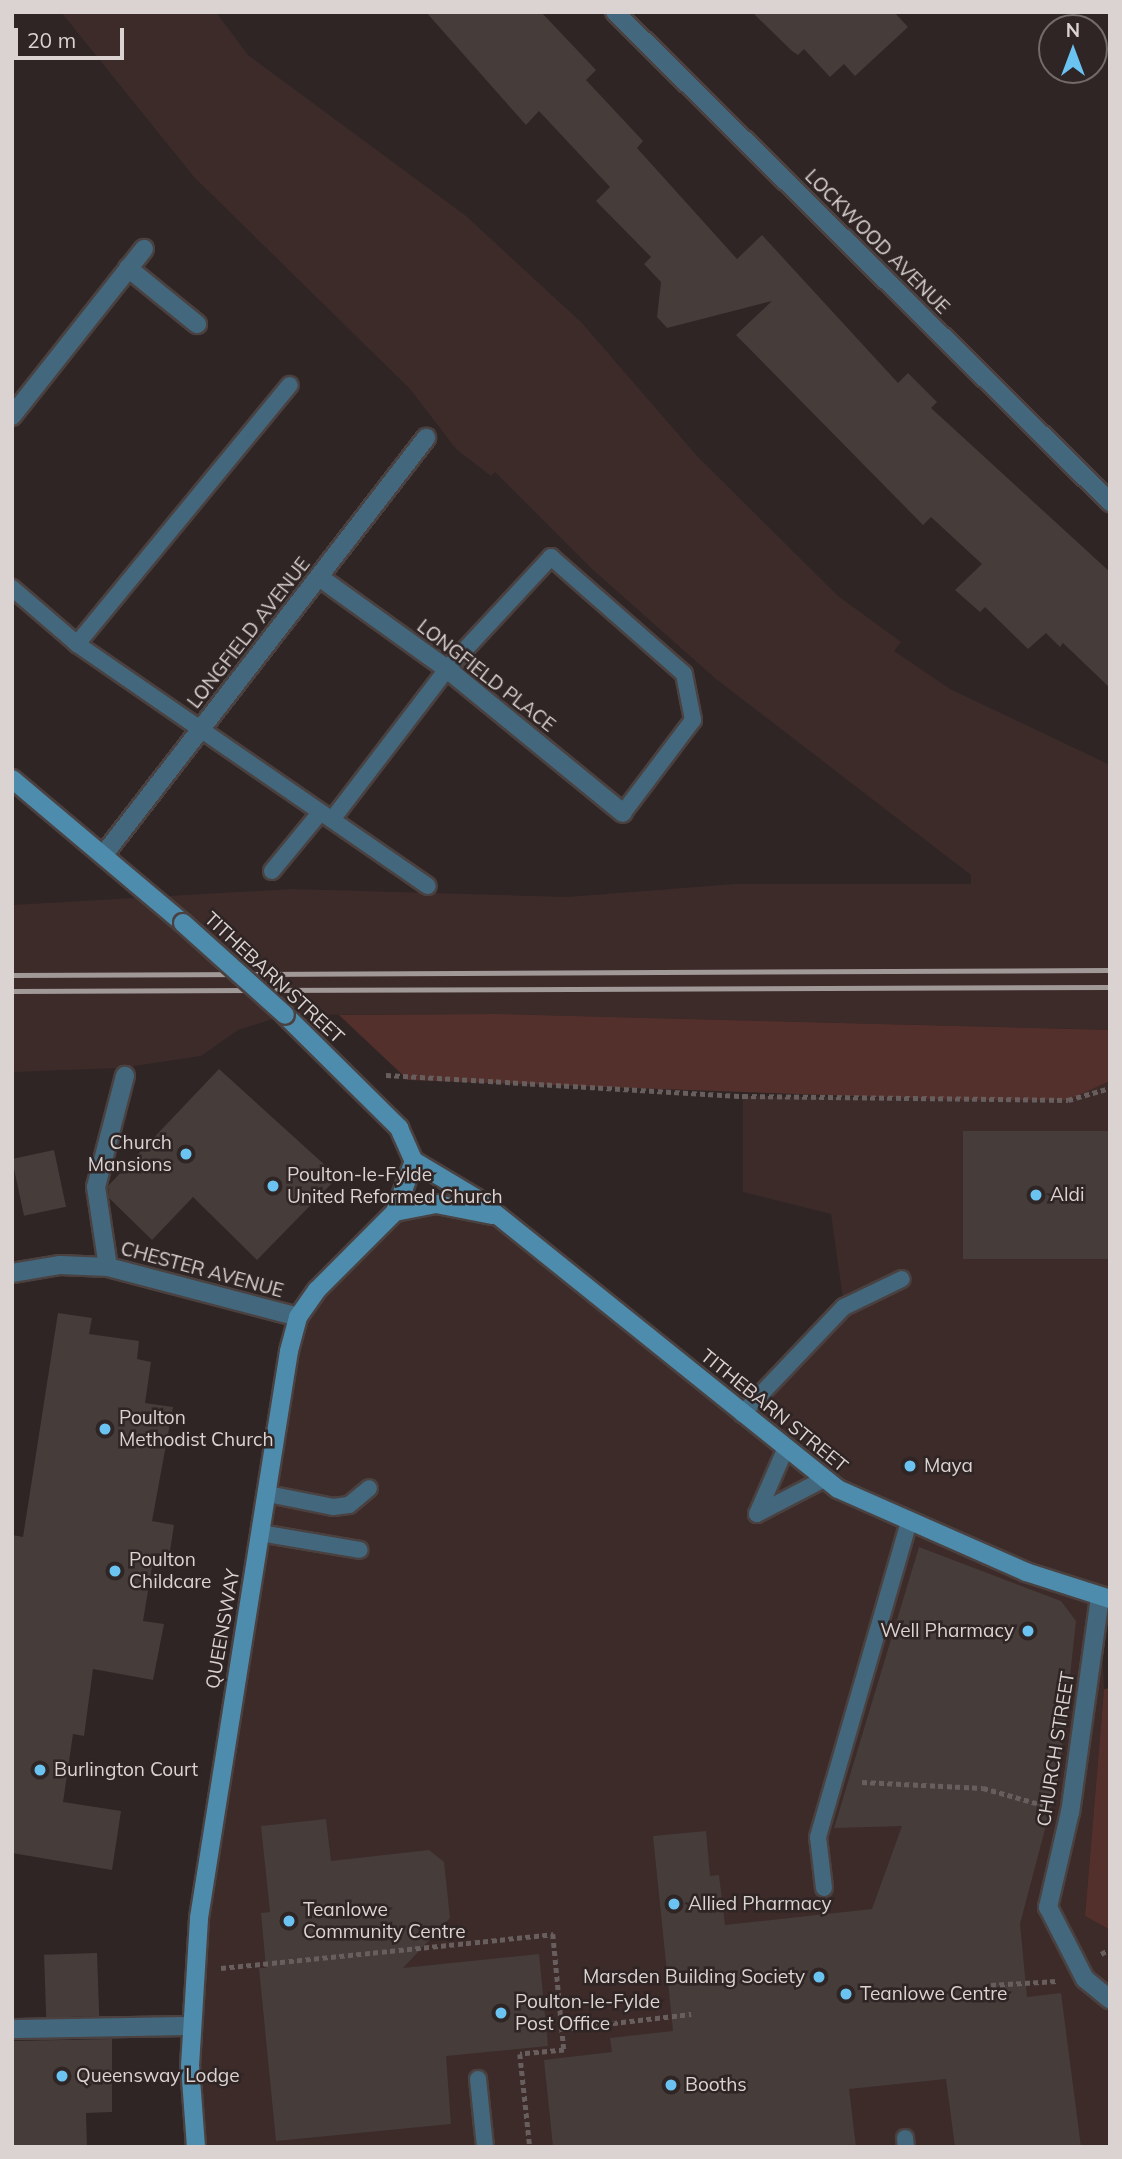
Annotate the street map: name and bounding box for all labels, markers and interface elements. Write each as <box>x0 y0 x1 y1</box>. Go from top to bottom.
scale bar <box>18 14 128 58</box>
north arrow <box>1038 14 1108 84</box>
text: N <box>1066 18 1080 42</box>
text: 20 m <box>27 27 76 53</box>
street label: LOCKWOOD AVENUE <box>800 165 954 319</box>
street label: LONGFIELD AVENUE <box>183 553 315 713</box>
street label: LONGFIELD PLACE <box>412 615 560 737</box>
street label: TITHEBARN STREET <box>200 907 348 1049</box>
place label: Church Mansions <box>88 1132 172 1176</box>
marker: Church Mansions <box>178 1146 194 1162</box>
place label: Poulton-le-Fylde United Reformed Church <box>287 1164 503 1208</box>
marker: Poulton-le-Fylde United Reformed Church <box>265 1178 281 1194</box>
place label: Aldi <box>1050 1184 1084 1206</box>
marker: Aldi <box>1028 1187 1044 1203</box>
street label: CHESTER AVENUE <box>118 1237 286 1303</box>
street label: TITHEBARN STREET <box>696 1345 852 1477</box>
place label: Poulton Methodist Church <box>119 1407 274 1451</box>
marker: Poulton Methodist Church <box>97 1421 113 1437</box>
place label: Maya <box>924 1455 973 1477</box>
marker: Maya <box>902 1458 918 1474</box>
place label: Poulton Childcare <box>129 1549 211 1593</box>
marker: Poulton Childcare <box>107 1563 123 1579</box>
street label: QUEENSWAY <box>201 1567 245 1691</box>
place label: Well Pharmacy <box>880 1620 1014 1642</box>
marker: Well Pharmacy <box>1020 1623 1036 1639</box>
street label: CHURCH STREET <box>1032 1670 1080 1828</box>
place label: Burlington Court <box>54 1759 198 1781</box>
marker: Burlington Court <box>32 1762 48 1778</box>
place label: Allied Pharmacy <box>688 1893 832 1915</box>
marker: Allied Pharmacy <box>666 1896 682 1912</box>
place label: Teanlowe Community Centre <box>303 1899 466 1943</box>
marker: Teanlowe Community Centre <box>281 1913 297 1929</box>
place label: Marsden Building Society <box>583 1966 805 1988</box>
marker: Marsden Building Society <box>811 1969 827 1985</box>
place label: Teanlowe Centre <box>860 1983 1007 2005</box>
marker: Teanlowe Centre <box>838 1986 854 2002</box>
place label: Poulton-le-Fylde Post Office <box>515 1991 660 2035</box>
marker: Poulton-le-Fylde Post Office <box>493 2005 509 2021</box>
place label: Queensway Lodge <box>76 2065 240 2087</box>
marker: Queensway Lodge <box>54 2068 70 2084</box>
place label: Booths <box>685 2074 747 2096</box>
marker: Booths <box>663 2077 679 2093</box>

